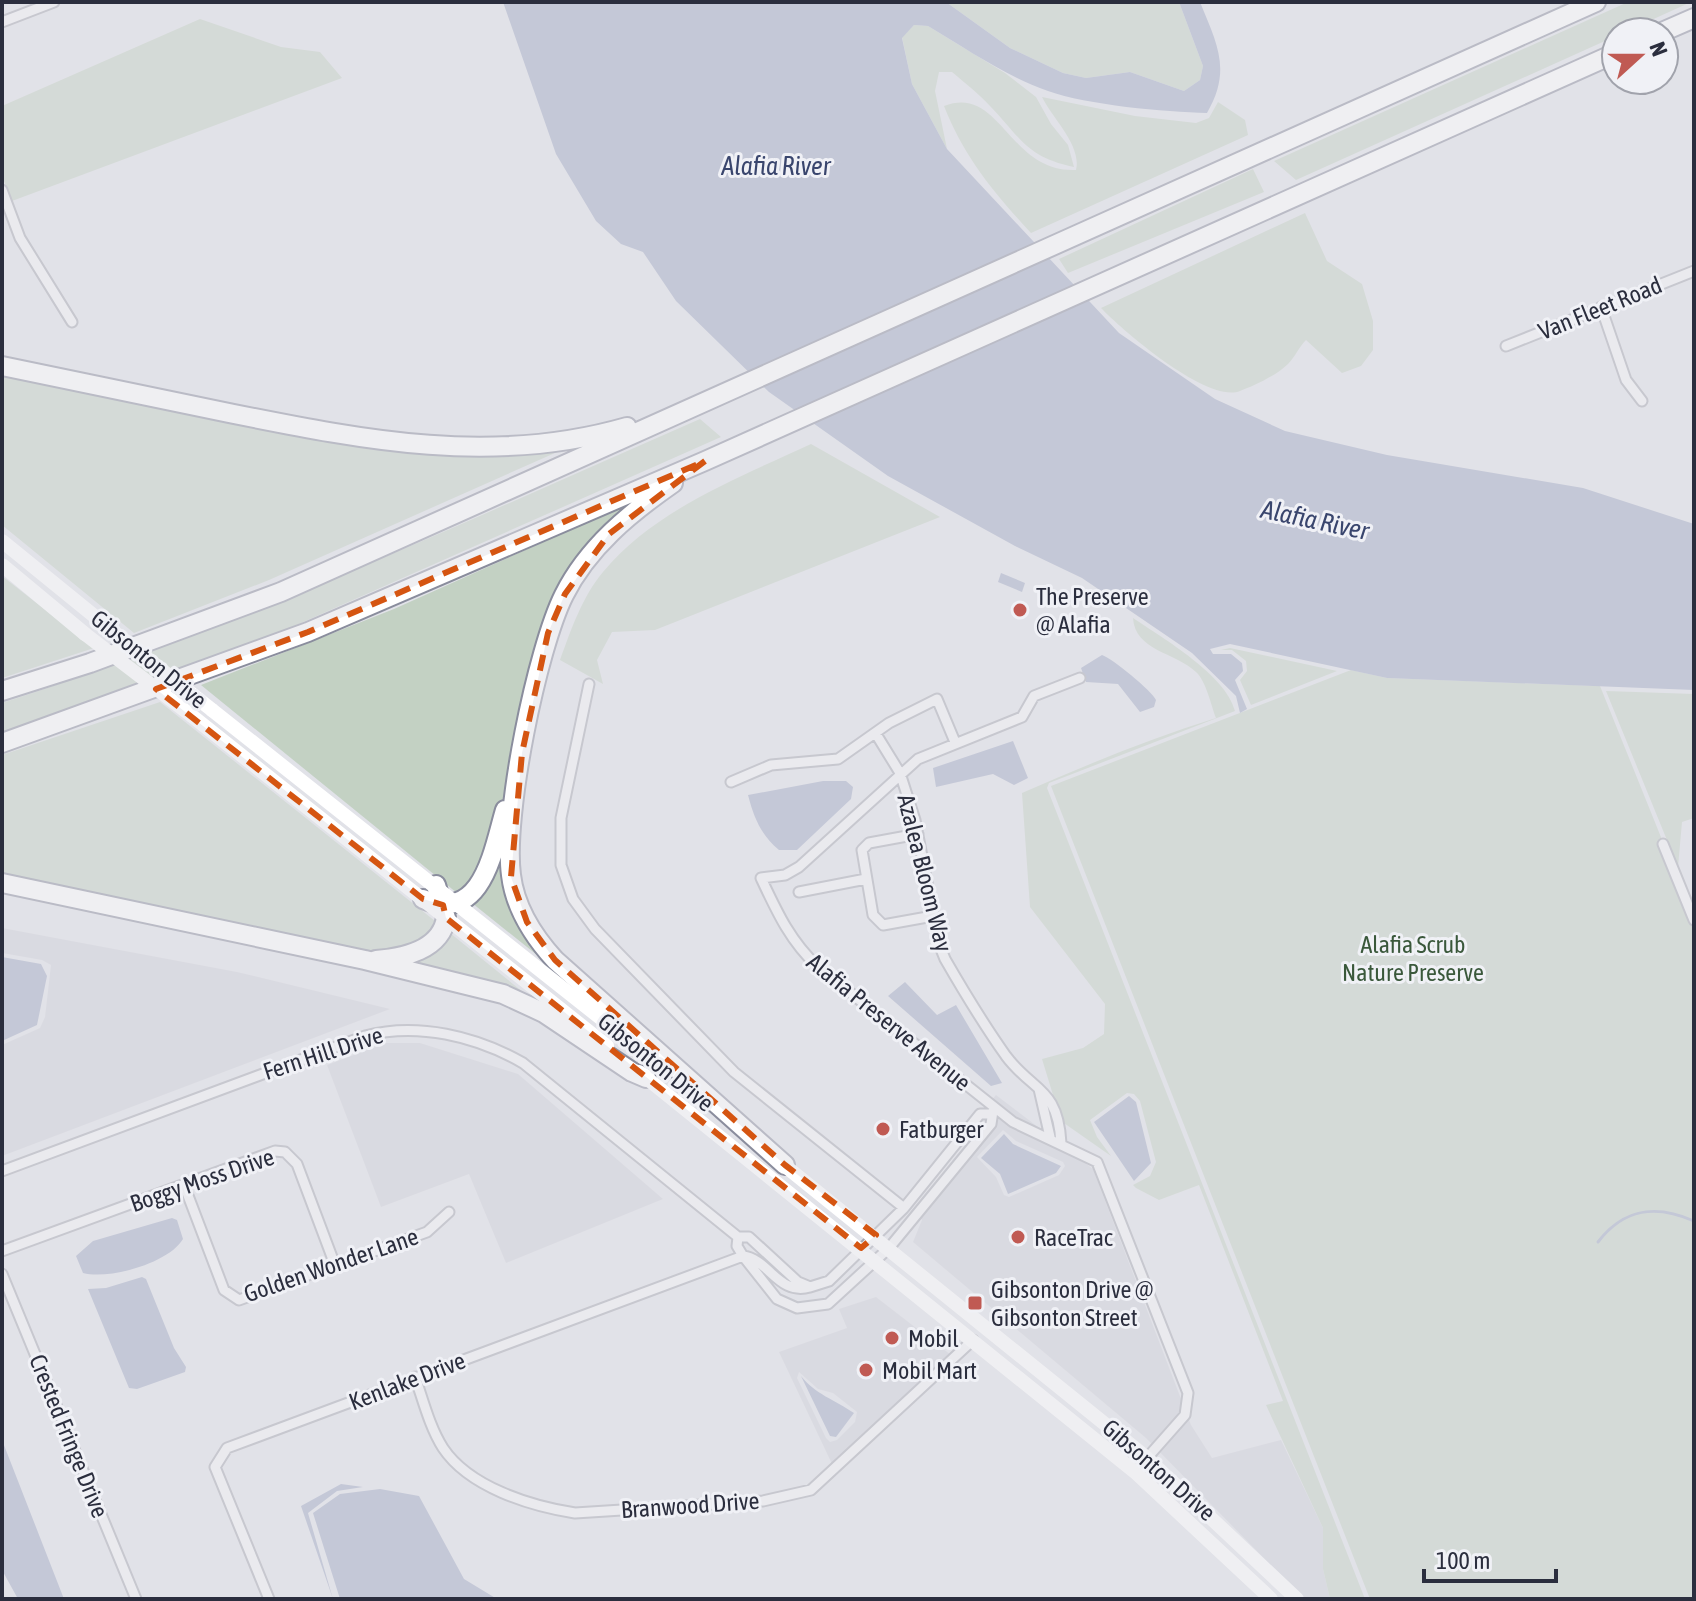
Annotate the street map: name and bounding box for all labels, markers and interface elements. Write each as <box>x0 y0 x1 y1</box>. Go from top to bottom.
north arrow <box>1600 16 1680 96</box>
text: N <box>1644 38 1673 60</box>
water label: Alafia River <box>720 151 832 181</box>
street label: Van Fleet Road <box>1534 271 1666 345</box>
water label: Alafia River <box>1258 494 1373 546</box>
place label: The Preserve @ Alafia <box>1036 583 1149 638</box>
marker: The Preserve @ Alafia <box>1011 601 1029 619</box>
street label: Gibsonton Drive <box>86 604 212 714</box>
street label: Azalea Bloom Way <box>892 791 958 955</box>
park label: Alafia Scrub Nature Preserve <box>1342 931 1484 986</box>
street label: Alafia Preserve Avenue <box>802 948 976 1096</box>
street label: Gibsonton Drive <box>593 1007 719 1117</box>
street label: Fern Hill Drive <box>260 1021 386 1085</box>
place label: Fatburger <box>899 1116 984 1143</box>
marker: Fatburger <box>874 1120 892 1138</box>
street label: Boggy Moss Drive <box>127 1143 277 1217</box>
street label: Golden Wonder Lane <box>240 1223 422 1307</box>
place label: RaceTrac <box>1034 1224 1113 1251</box>
marker: RaceTrac <box>1009 1228 1027 1246</box>
place label: Gibsonton Drive @ Gibsonton Street <box>991 1276 1153 1331</box>
marker: Gibsonton Drive @ Gibsonton Street <box>966 1294 984 1312</box>
place label: Mobil <box>908 1325 959 1352</box>
marker: Mobil <box>883 1329 901 1347</box>
street label: Kenlake Drive <box>345 1347 469 1415</box>
street label: Crested Fringe Drive <box>24 1351 114 1521</box>
place label: Mobil Mart <box>882 1357 977 1384</box>
marker: Mobil Mart <box>857 1361 875 1379</box>
street label: Gibsonton Drive <box>1097 1414 1221 1526</box>
street label: Branwood Drive <box>620 1487 760 1523</box>
scale bar <box>1424 1533 1556 1583</box>
text: 100 m <box>1436 1547 1490 1574</box>

